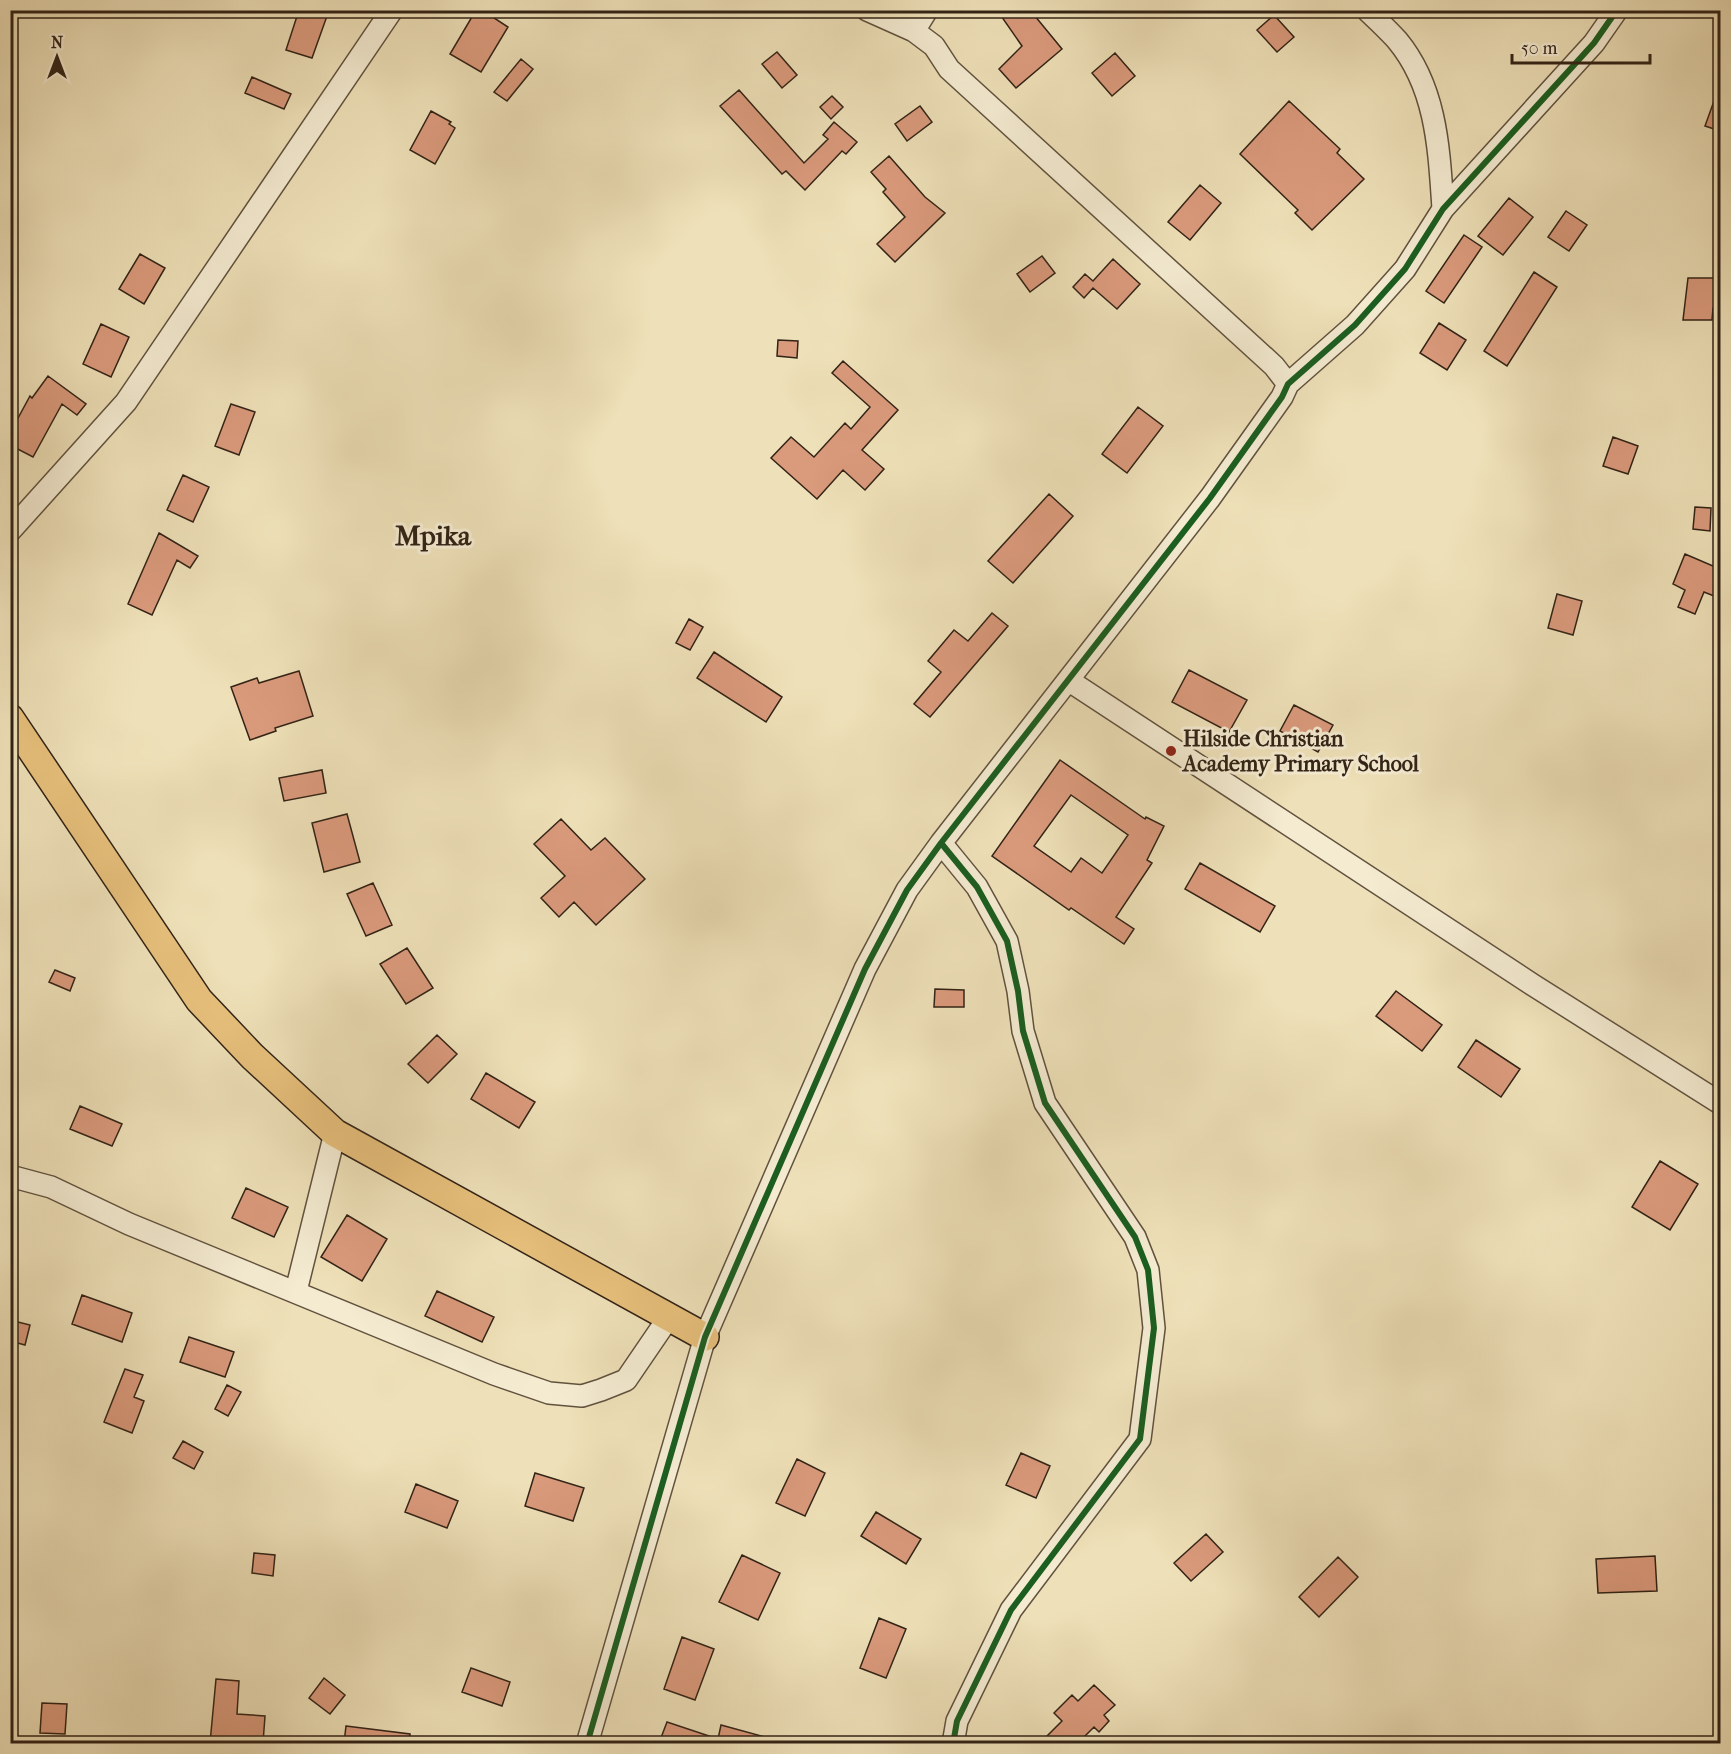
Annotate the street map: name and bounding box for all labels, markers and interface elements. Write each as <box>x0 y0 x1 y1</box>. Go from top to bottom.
north arrow <box>27 27 87 87</box>
scale bar <box>1512 27 1650 65</box>
text: N <box>51 33 64 52</box>
text: 50 m <box>1521 38 1558 59</box>
district label: Mpika <box>395 519 472 552</box>
place label: Hilside Christian Academy Primary School <box>1181 726 1420 777</box>
marker: Hilside Christian Academy Primary School <box>1164 744 1178 758</box>

